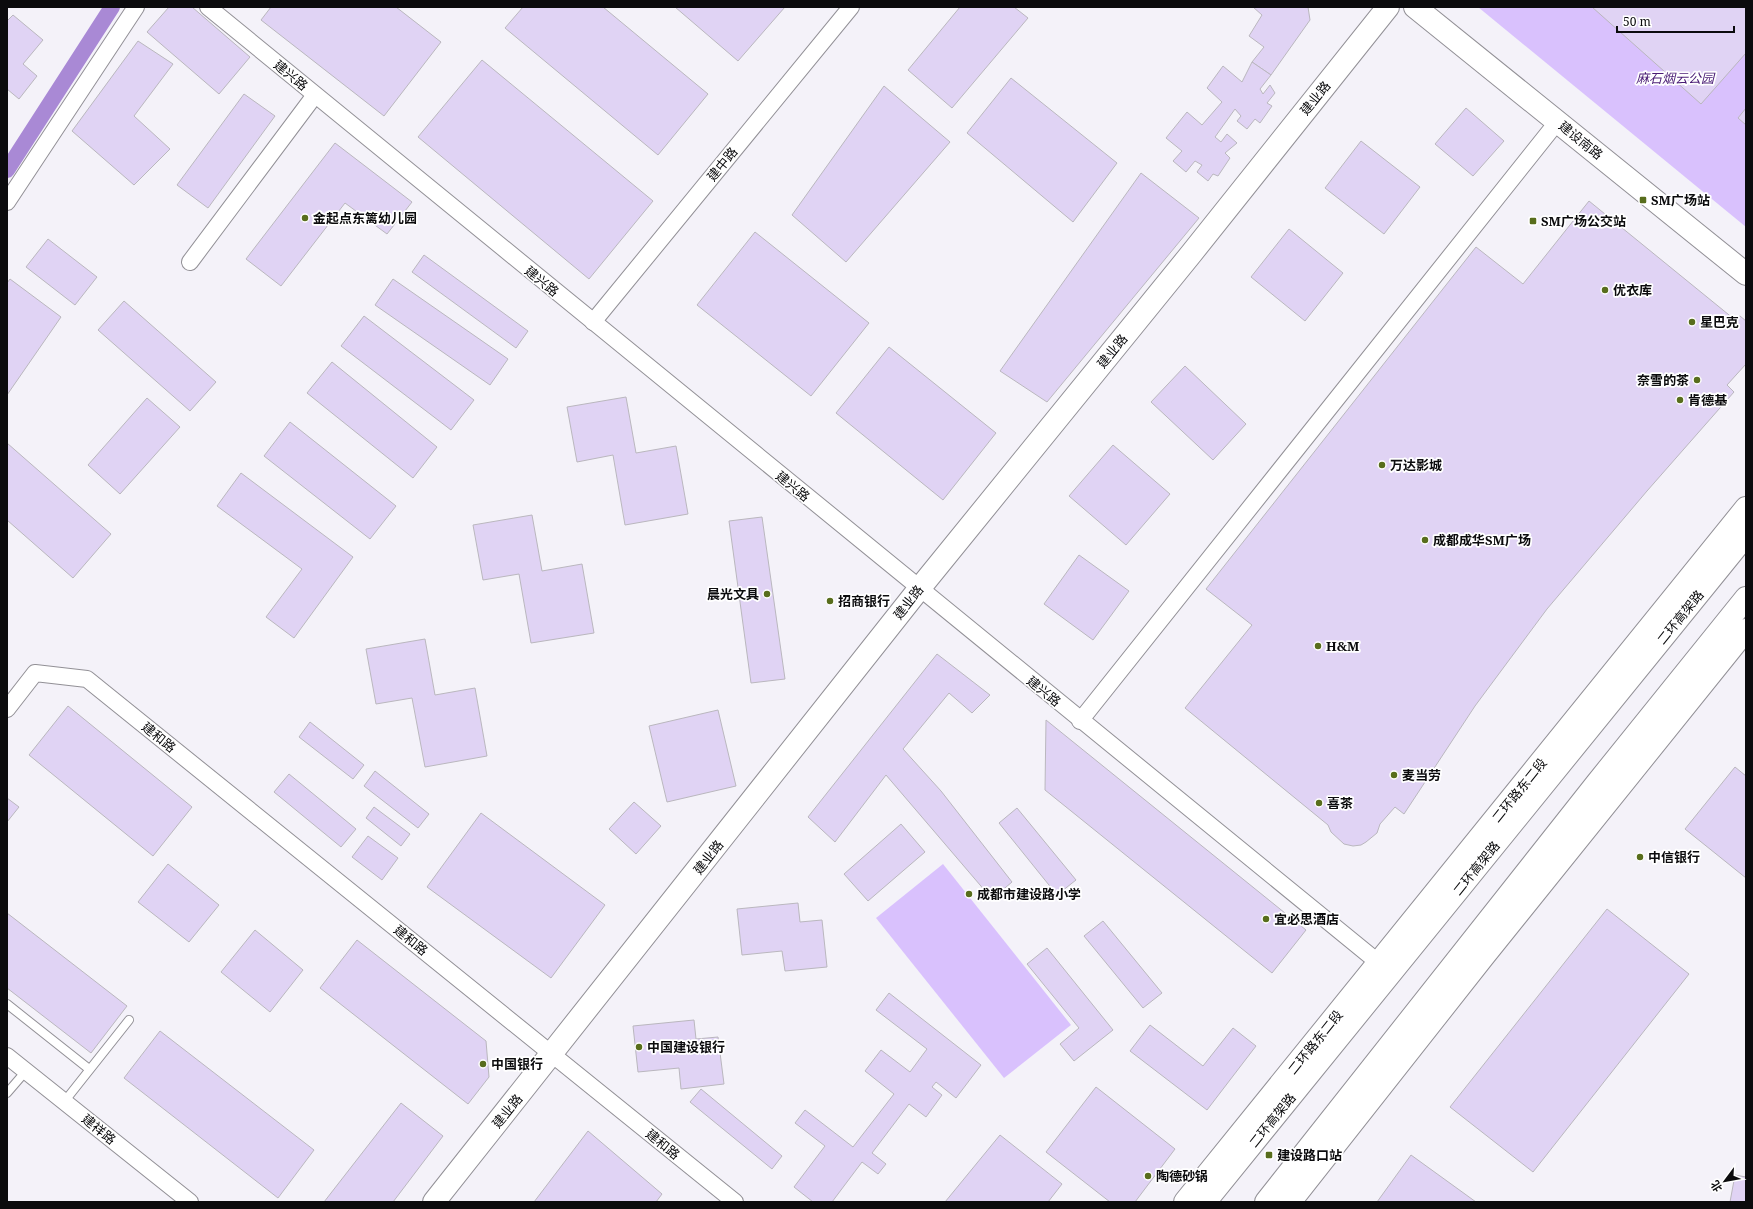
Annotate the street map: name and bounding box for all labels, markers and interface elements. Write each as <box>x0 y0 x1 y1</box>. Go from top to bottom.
scale bar <box>1617 8 1734 34</box>
text: 50 m <box>1623 13 1651 30</box>
street label: 建兴路 <box>270 56 312 94</box>
park label: 麻石烟云公园 <box>1636 69 1716 87</box>
street label: 建业路 <box>1296 77 1334 119</box>
street label: 建设南路 <box>1555 117 1607 163</box>
street label: 建中路 <box>703 143 741 185</box>
place label: SM广场站 <box>1651 191 1710 209</box>
marker: SM广场站 <box>1638 195 1648 205</box>
place label: 金起点东篱幼儿园 <box>313 209 417 227</box>
place label: SM广场公交站 <box>1541 212 1626 230</box>
marker: 金起点东篱幼儿园 <box>300 213 310 223</box>
marker: SM广场公交站 <box>1528 216 1538 226</box>
street label: 建兴路 <box>521 262 563 300</box>
place label: 优衣库 <box>1613 281 1652 299</box>
marker: 优衣库 <box>1600 285 1610 295</box>
place label: 星巴克 <box>1700 313 1739 331</box>
marker: 星巴克 <box>1687 317 1697 327</box>
street label: 建业路 <box>1093 330 1131 372</box>
place label: 奈雪的茶 <box>1637 371 1689 389</box>
marker: 奈雪的茶 <box>1692 375 1702 385</box>
place label: 肯德基 <box>1688 391 1728 409</box>
marker: 肯德基 <box>1675 395 1685 405</box>
place label: 万达影城 <box>1390 456 1442 474</box>
marker: 万达影城 <box>1377 460 1387 470</box>
street label: 建兴路 <box>772 467 814 505</box>
place label: 成都成华SM广场 <box>1433 531 1531 549</box>
marker: 成都成华SM广场 <box>1420 535 1430 545</box>
street label: 建业路 <box>889 581 927 623</box>
place label: 晨光文具 <box>707 585 759 603</box>
street label: 二环高架路 <box>1653 586 1707 648</box>
marker: 晨光文具 <box>762 589 772 599</box>
place label: 招商银行 <box>838 592 890 610</box>
marker: 招商银行 <box>825 596 835 606</box>
place label: H&M <box>1326 637 1360 655</box>
marker: H&M <box>1313 641 1323 651</box>
street label: 建兴路 <box>1023 672 1065 710</box>
street label: 建和路 <box>138 718 180 756</box>
street label: 二环路东二段 <box>1487 754 1551 826</box>
place label: 麦当劳 <box>1402 766 1441 784</box>
marker: 麦当劳 <box>1389 770 1399 780</box>
place label: 喜茶 <box>1327 794 1353 812</box>
marker: 喜茶 <box>1314 798 1324 808</box>
street label: 建业路 <box>689 836 727 878</box>
street label: 二环高架路 <box>1449 837 1503 899</box>
place label: 中信银行 <box>1648 848 1700 866</box>
marker: 中信银行 <box>1635 852 1645 862</box>
place label: 成都市建设路小学 <box>977 885 1081 903</box>
marker: 成都市建设路小学 <box>964 889 974 899</box>
place label: 宜必思酒店 <box>1274 910 1339 928</box>
marker: 宜必思酒店 <box>1261 914 1271 924</box>
street label: 建和路 <box>390 921 432 959</box>
street label: 二环路东二段 <box>1283 1006 1347 1078</box>
place label: 中国建设银行 <box>647 1038 725 1056</box>
marker: 中国建设银行 <box>634 1042 644 1052</box>
place label: 中国银行 <box>491 1055 543 1073</box>
marker: 中国银行 <box>478 1059 488 1069</box>
street label: 二环高架路 <box>1245 1089 1299 1151</box>
street label: 建业路 <box>488 1090 526 1132</box>
street label: 建祥路 <box>78 1110 120 1148</box>
street label: 建和路 <box>642 1125 684 1163</box>
place label: 建设路口站 <box>1277 1146 1342 1164</box>
marker: 建设路口站 <box>1264 1150 1274 1160</box>
north arrow <box>1705 1161 1745 1201</box>
place label: 陶德砂锅 <box>1156 1167 1208 1185</box>
marker: 陶德砂锅 <box>1143 1171 1153 1181</box>
text: 北 <box>1707 1178 1725 1195</box>

